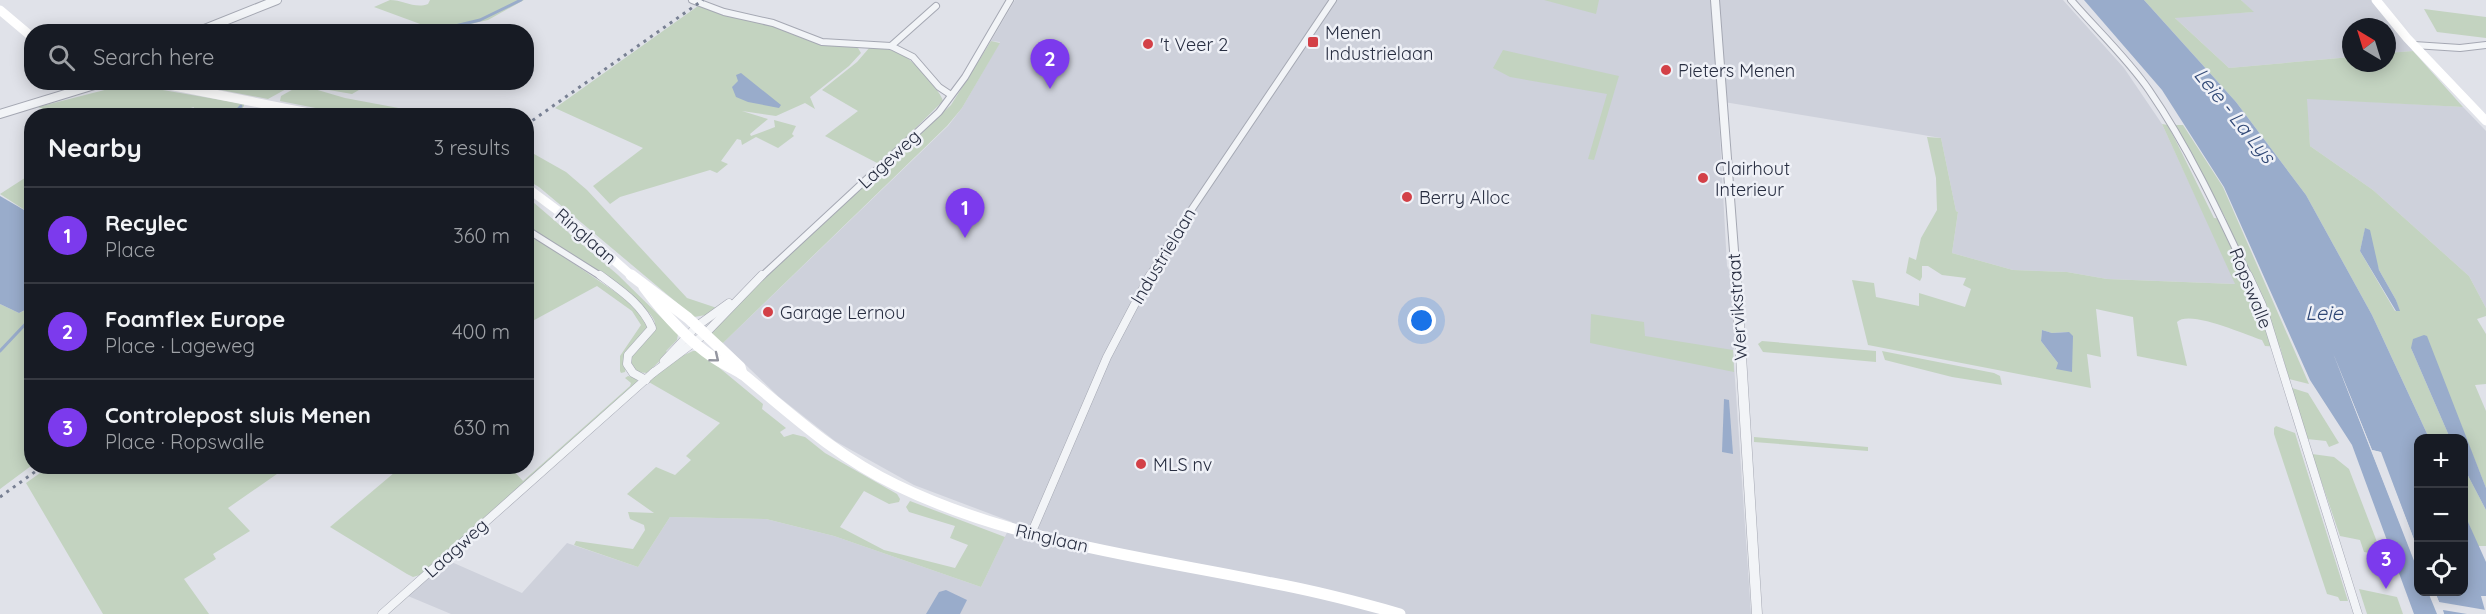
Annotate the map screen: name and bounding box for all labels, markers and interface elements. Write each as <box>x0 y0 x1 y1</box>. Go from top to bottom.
north arrow <box>2342 18 2396 72</box>
place label: Menen Industrielaan <box>1325 21 1433 65</box>
search box <box>24 24 534 90</box>
place label: 't Veer 2 <box>1160 33 1228 56</box>
marker: Menen Industrielaan <box>1306 35 1320 49</box>
marker: 't Veer 2 <box>1141 37 1155 51</box>
pin: 2 <box>1030 40 1070 89</box>
icon: search <box>45 41 78 74</box>
text: Search here <box>93 43 214 71</box>
place label: Pieters Menen <box>1678 59 1795 82</box>
water label: Leie - La Lys <box>2189 62 2282 169</box>
marker: Pieters Menen <box>1659 63 1673 77</box>
street label: Lageweg <box>853 125 925 193</box>
text: Nearby <box>48 131 142 164</box>
text: 3 results <box>434 135 510 160</box>
place label: Clairhout Interieur <box>1715 157 1790 201</box>
marker: Clairhout Interieur <box>1696 171 1710 185</box>
place label: Berry Alloc <box>1419 186 1510 209</box>
pin: 1 <box>946 188 984 238</box>
marker: Berry Alloc <box>1400 190 1414 204</box>
street label: Ringlaan <box>550 203 622 269</box>
street label: Industrielaan <box>1125 204 1201 308</box>
text: Recylec <box>105 209 187 237</box>
text: 1 <box>64 223 71 248</box>
text: 360 m <box>453 223 510 248</box>
text: Place <box>105 237 155 262</box>
street label: Ropswalle <box>2224 244 2278 332</box>
street label: Wervikstraat <box>1722 253 1752 361</box>
water label: Leie <box>2305 300 2343 325</box>
place label: Garage Lernou <box>780 301 905 324</box>
text: Foamflex Europe <box>105 305 285 333</box>
marker: Garage Lernou <box>761 305 775 319</box>
your location <box>1407 306 1436 335</box>
text: 2 <box>62 319 73 344</box>
text: 400 m <box>452 319 510 344</box>
text: Place · Lageweg <box>105 333 255 358</box>
one-way arrow <box>708 350 719 361</box>
text: Controlepost sluis Menen <box>105 401 371 429</box>
text: 3 <box>62 415 73 440</box>
text: 630 m <box>453 415 510 440</box>
text: Place · Ropswalle <box>105 429 265 454</box>
map controls <box>2414 434 2468 596</box>
button: + <box>2414 434 2468 488</box>
place label: MLS nv <box>1153 453 1212 476</box>
marker: MLS nv <box>1134 457 1148 471</box>
button: − <box>2414 488 2468 542</box>
street label: Laagweg <box>419 513 493 583</box>
street label: Ringlaan <box>1013 518 1091 558</box>
pin: 3 <box>2366 540 2406 589</box>
button: locate <box>2414 542 2468 596</box>

